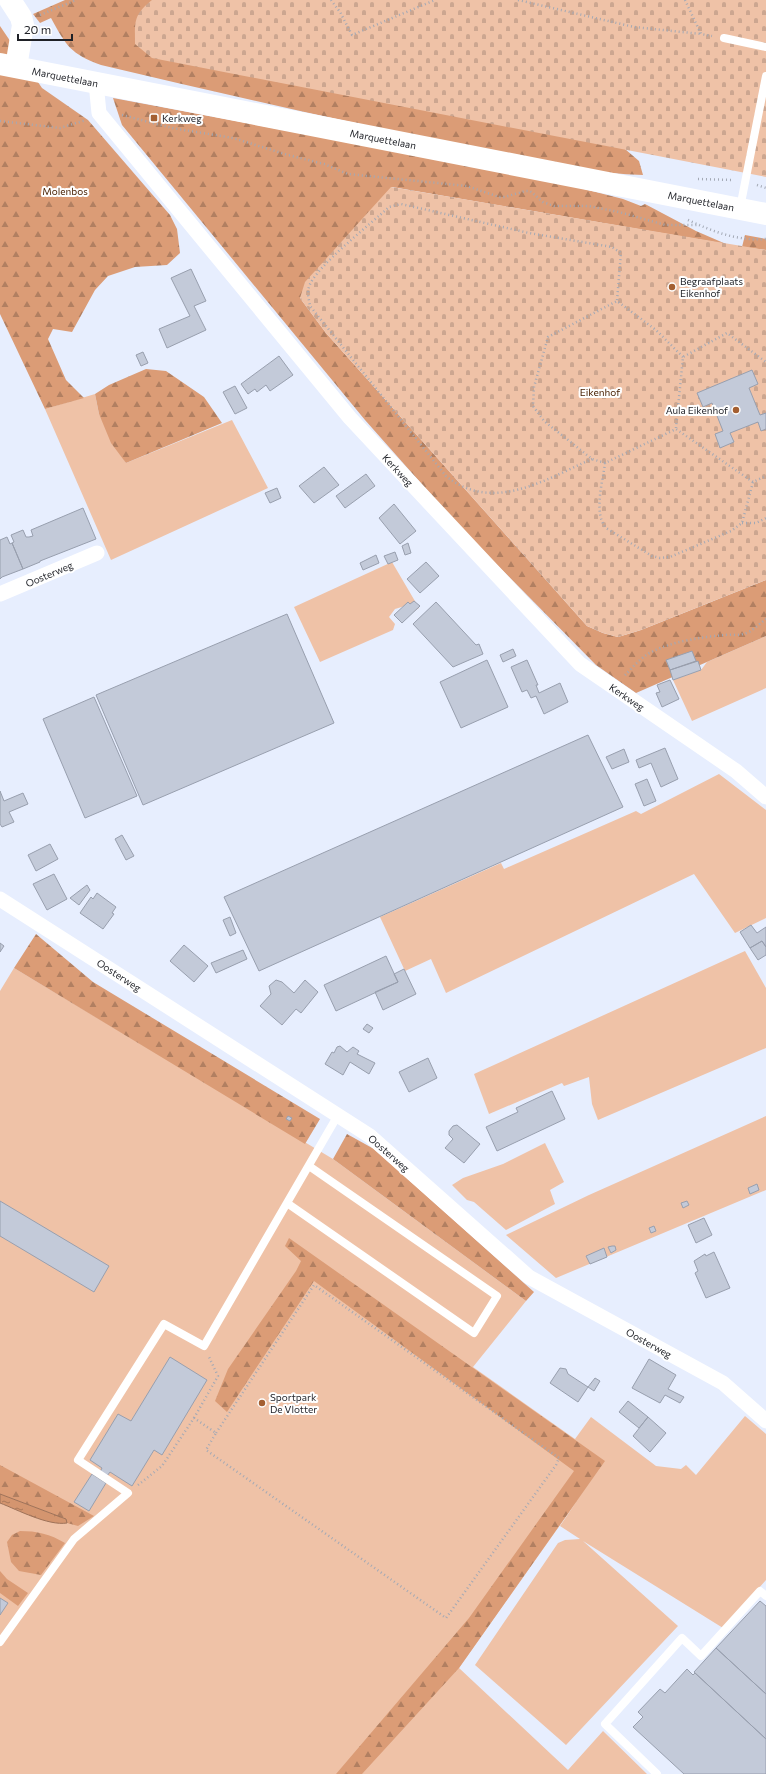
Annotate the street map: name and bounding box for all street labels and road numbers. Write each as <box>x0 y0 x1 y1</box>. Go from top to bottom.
street label: Marquettelaan <box>31 65 99 89</box>
street label: Marquettelaan <box>349 127 417 151</box>
street label: Marquettelaan <box>667 189 735 213</box>
street label: Kerkweg <box>380 451 416 489</box>
street label: Oosterweg <box>23 558 75 589</box>
street label: Kerkweg <box>607 681 647 713</box>
street label: Oosterweg <box>95 956 144 994</box>
street label: Oosterweg <box>366 1132 412 1174</box>
street label: Oosterweg <box>624 1326 674 1361</box>

